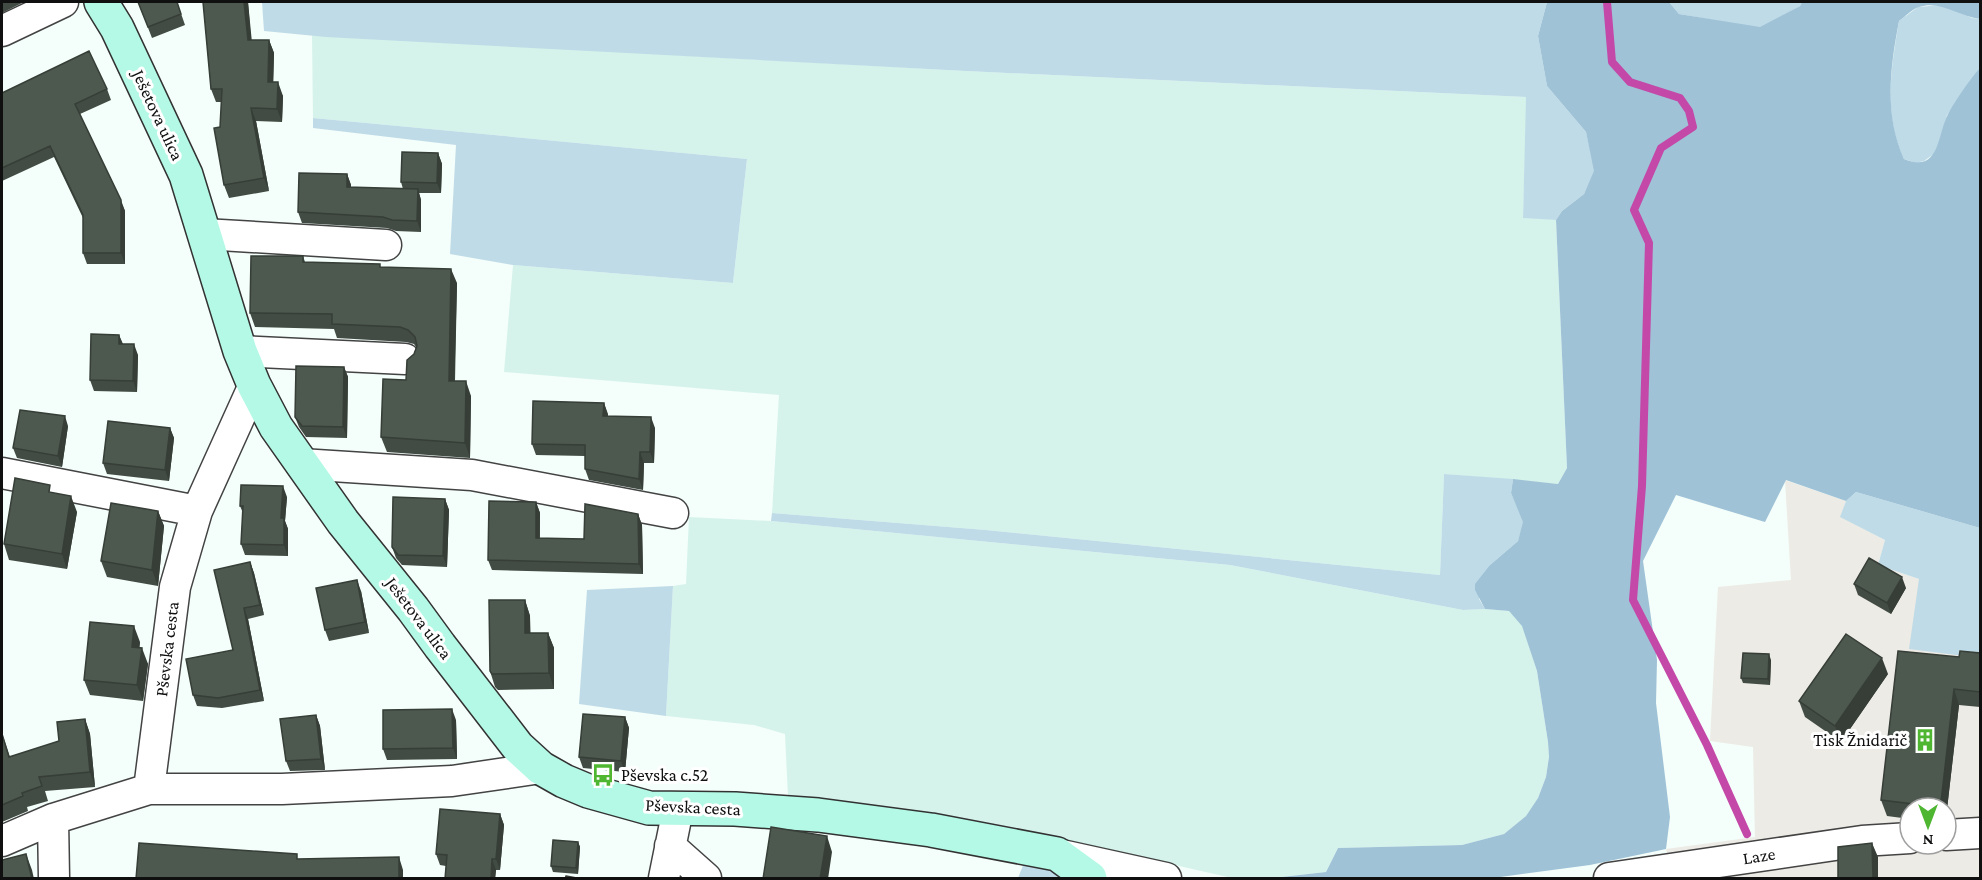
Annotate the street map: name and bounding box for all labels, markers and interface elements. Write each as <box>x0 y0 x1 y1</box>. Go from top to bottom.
street label: Ješetova ulica <box>127 65 188 163</box>
street label: Ješetova ulica <box>380 571 456 663</box>
street label: Pševska cesta <box>151 600 183 698</box>
building icon: Tisk Žnidarič <box>1912 727 1938 753</box>
place label: Tisk Žnidarič <box>1813 730 1908 750</box>
bus stop icon: Pševska c.52 <box>590 762 616 788</box>
place label: Pševska c.52 <box>621 765 708 785</box>
street label: Pševska cesta <box>645 795 741 819</box>
north arrow <box>1898 796 1958 856</box>
text: N <box>1922 832 1933 849</box>
street label: Laze <box>1741 844 1777 868</box>

